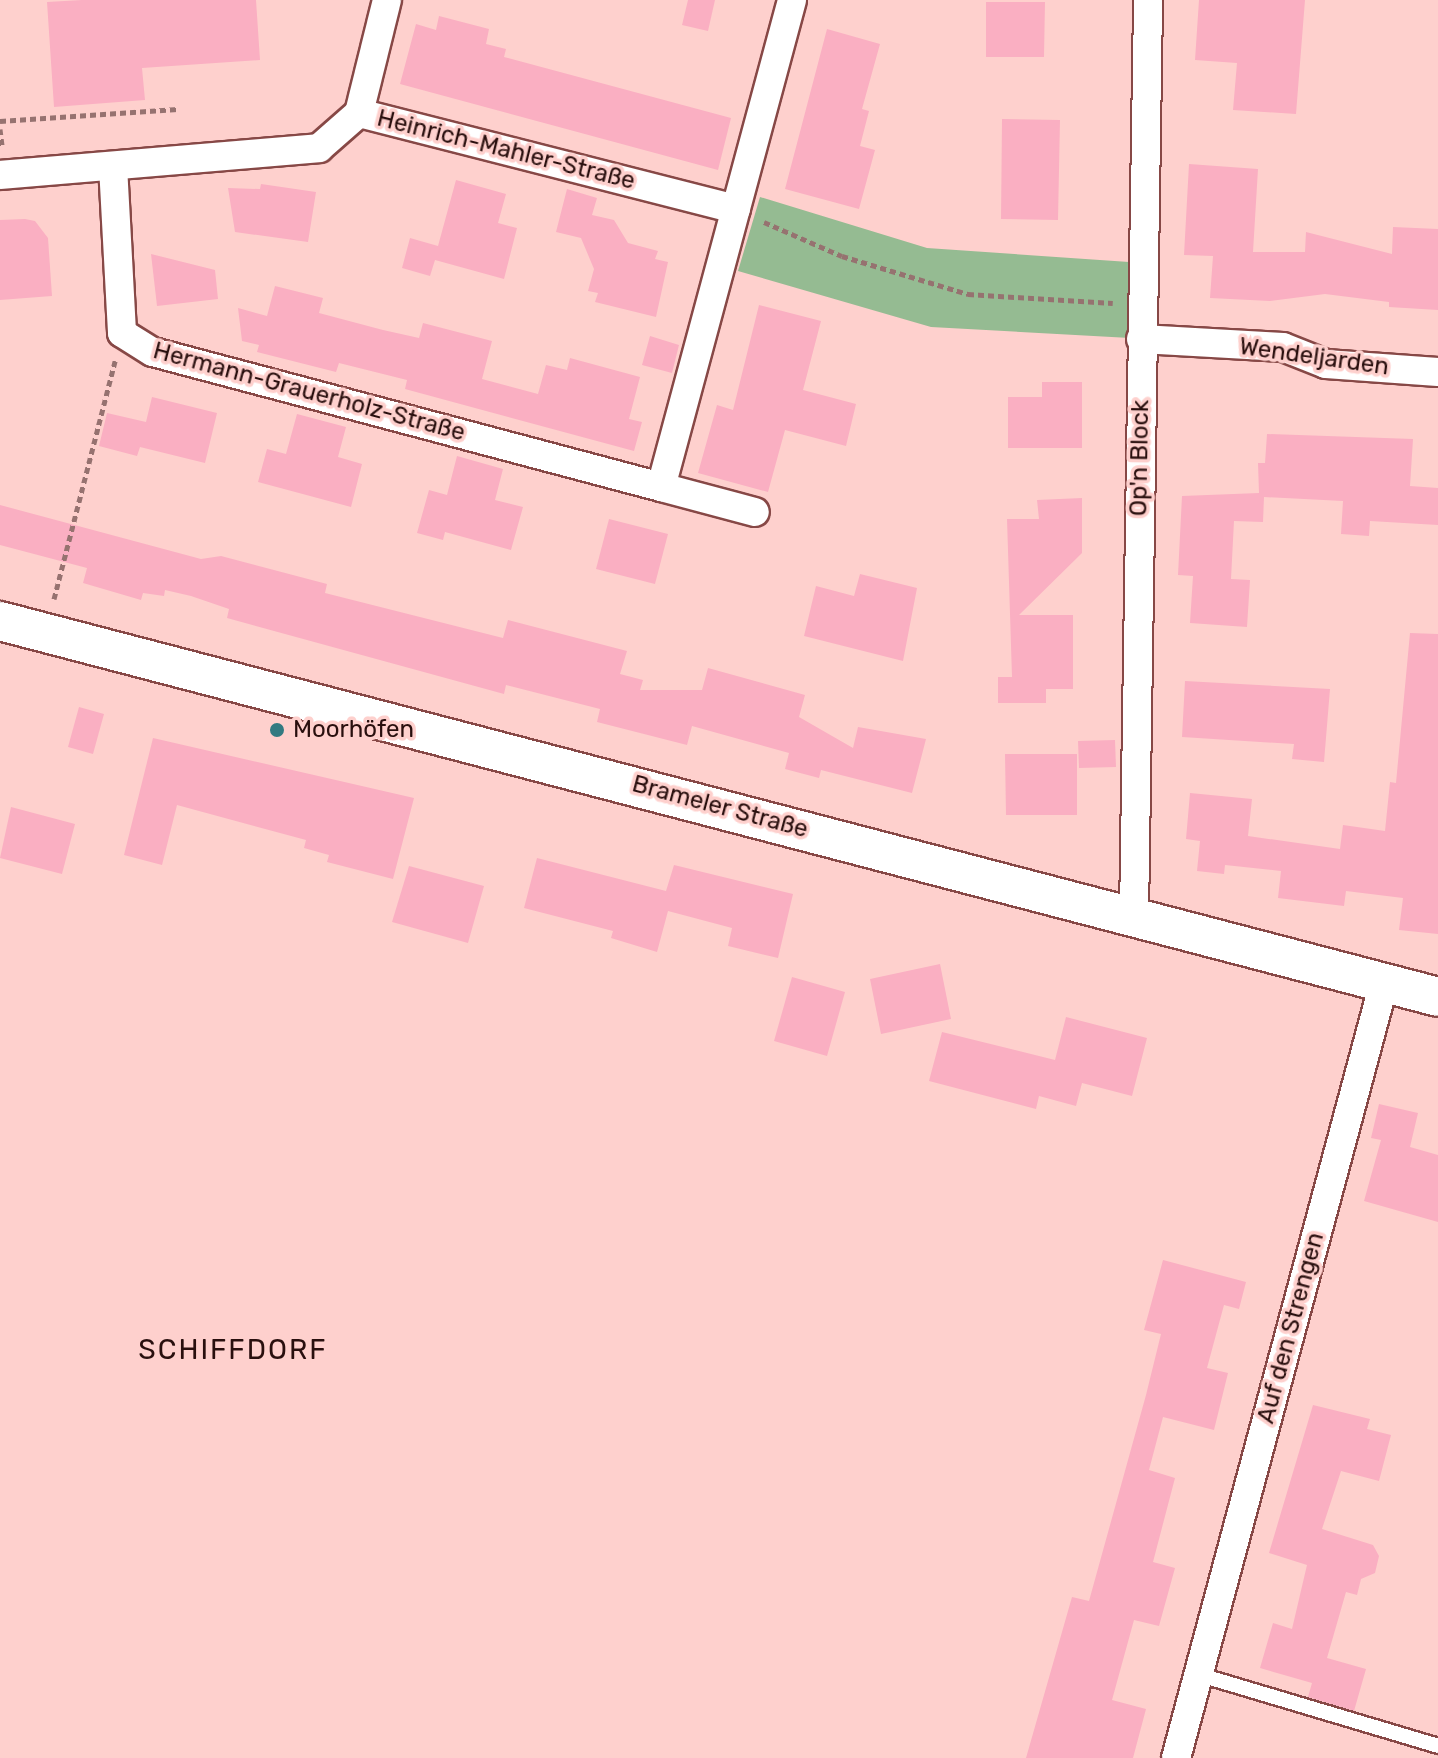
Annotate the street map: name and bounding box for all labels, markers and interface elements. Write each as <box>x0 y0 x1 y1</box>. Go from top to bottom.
street label: Heinrich-Mahler-Straße <box>374 104 638 196</box>
street label: Wendeljarden <box>1237 332 1391 382</box>
street label: Hermann-Grauerholz-Straße <box>150 336 468 448</box>
street label: Op'n Block <box>1125 400 1155 516</box>
place label: Moorhöfen <box>293 716 414 744</box>
marker: Moorhöfen <box>268 721 286 739</box>
street label: Brameler Straße <box>629 770 811 844</box>
street label: Auf den Strengen <box>1252 1229 1330 1427</box>
district label: SCHIFFDORF <box>138 1333 328 1367</box>

